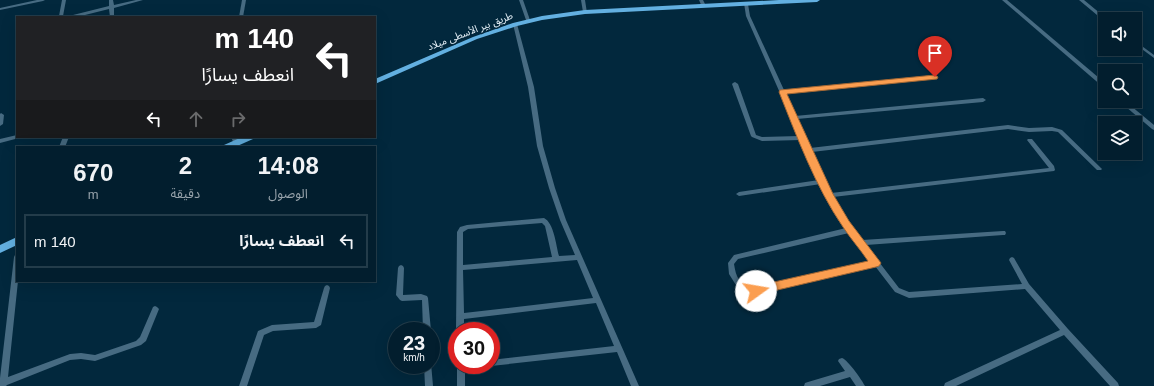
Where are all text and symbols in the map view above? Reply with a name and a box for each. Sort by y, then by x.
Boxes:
street label: طريق بير الأسطى ميلاد [426,10,515,53]
map controls [1098,12,1142,160]
button: sound [1098,12,1142,56]
text: 140 m [215,23,294,54]
icon: left [308,32,360,84]
pin [918,36,952,77]
icon: arrive [924,42,946,64]
button: search [1098,64,1142,108]
text: انعطف يسارًا [202,65,294,85]
icon: left [143,108,165,130]
icon: ahead [185,108,207,130]
icon: right [227,108,249,130]
button: layers [1098,116,1142,160]
text: 2 [179,152,192,179]
text: 14:08 [257,152,319,179]
text: 670 [73,159,113,186]
text: دقيقة [171,186,200,201]
text: الوصول [268,186,308,201]
text: m [88,187,99,202]
icon: left [336,230,358,252]
text: انعطف يسارًا [239,232,324,249]
text: 140 m [34,233,76,250]
position arrow [735,270,777,312]
speed limit sign: 30 [448,322,500,374]
text: 23 [403,332,425,354]
text: km/h [403,352,425,363]

